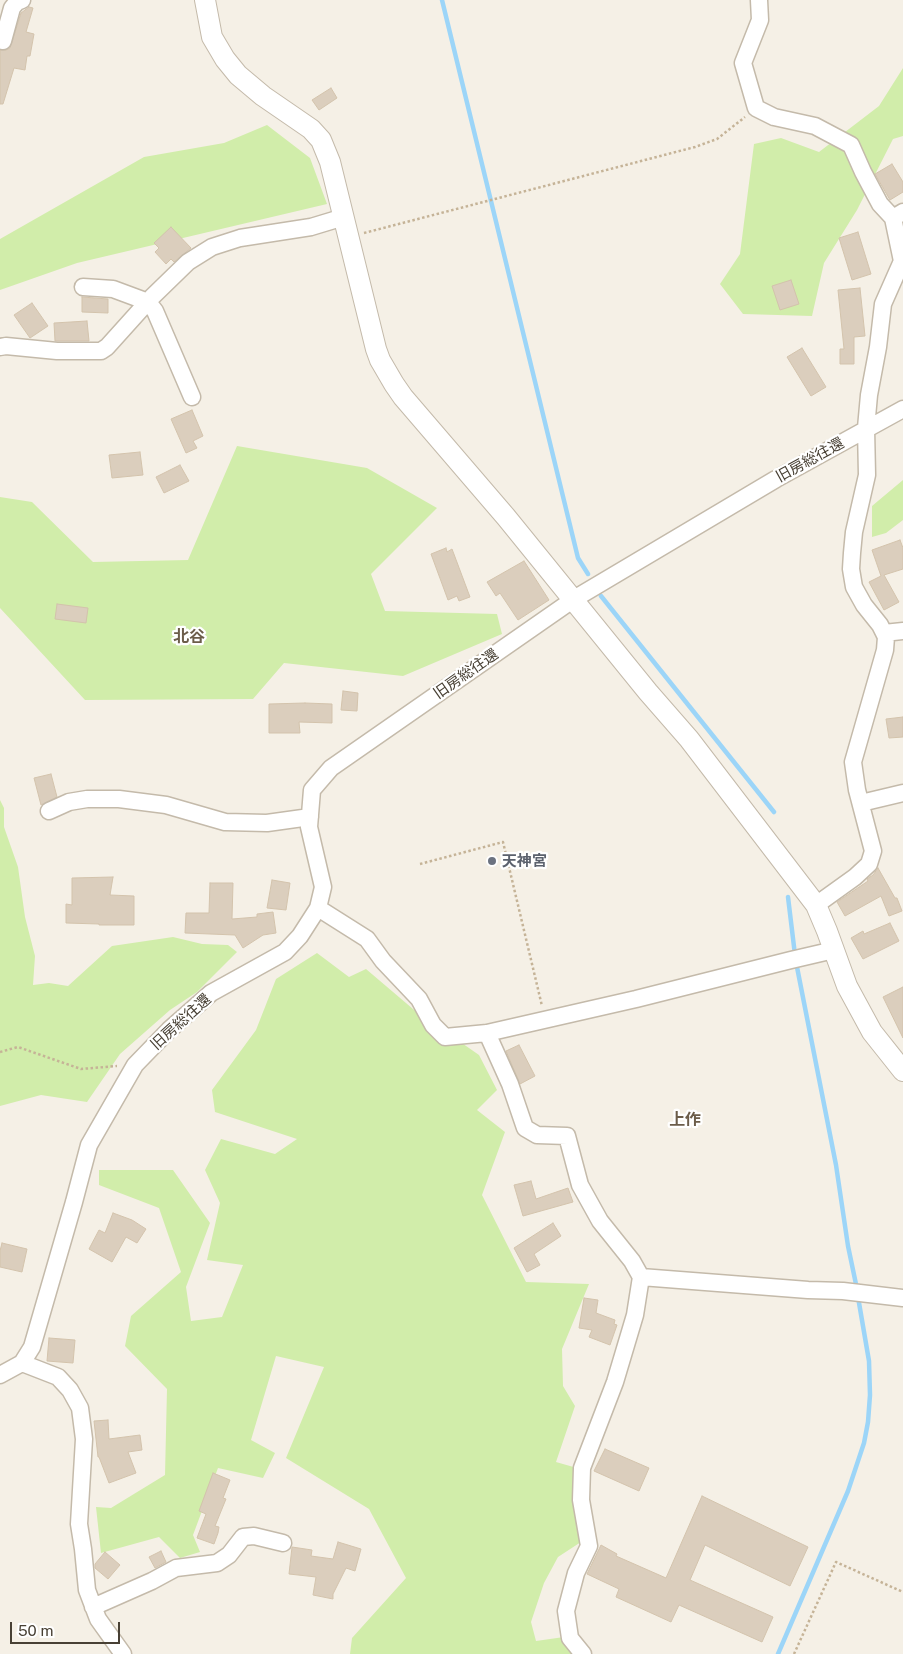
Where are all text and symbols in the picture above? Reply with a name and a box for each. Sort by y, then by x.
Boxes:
street label: 旧房総往還 [773,434,847,486]
district label: 北谷 [173,627,205,647]
street label: 旧房総往還 [430,645,502,703]
place label: 天神宮 [502,852,547,870]
marker: 天神宮 [486,855,498,867]
street label: 旧房総往還 [147,990,215,1054]
district label: 上作 [669,1110,701,1130]
scale bar [12,1612,122,1644]
text: 50 m [18,1622,53,1639]

